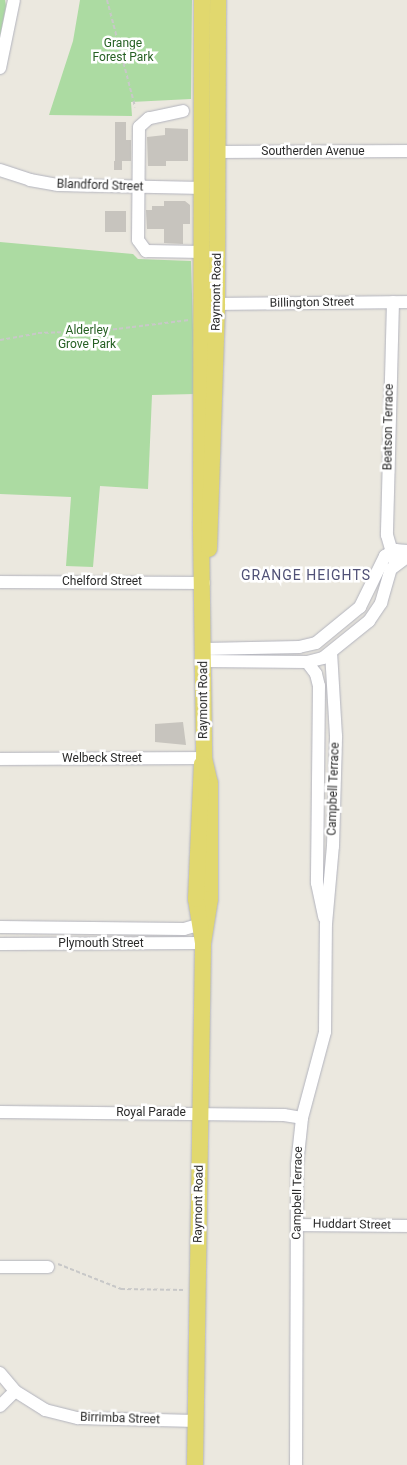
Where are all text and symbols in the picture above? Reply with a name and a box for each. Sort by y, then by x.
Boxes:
park label: Grange Forest Park [93,37,153,65]
street label: Southerden Avenue [261,145,365,159]
street label: Blandford Street [56,177,144,195]
street label: Raymont Road [209,253,225,331]
street label: Billington Street [270,295,354,311]
park label: Alderley Grove Park [58,324,116,352]
street label: Beatson Terrace [381,383,397,471]
district label: GRANGE HEIGHTS [239,567,373,583]
street label: Chelford Street [62,575,142,589]
street label: Raymont Road [197,661,211,739]
street label: Campbell Terrace [325,742,343,836]
street label: Welbeck Street [62,752,142,766]
street label: Plymouth Street [58,937,144,951]
street label: Royal Parade [116,1106,186,1120]
street label: Campbell Terrace [290,1146,306,1240]
street label: Raymont Road [191,1165,207,1243]
street label: Huddart Street [313,1217,391,1233]
street label: Birrimba Street [80,1410,160,1428]

